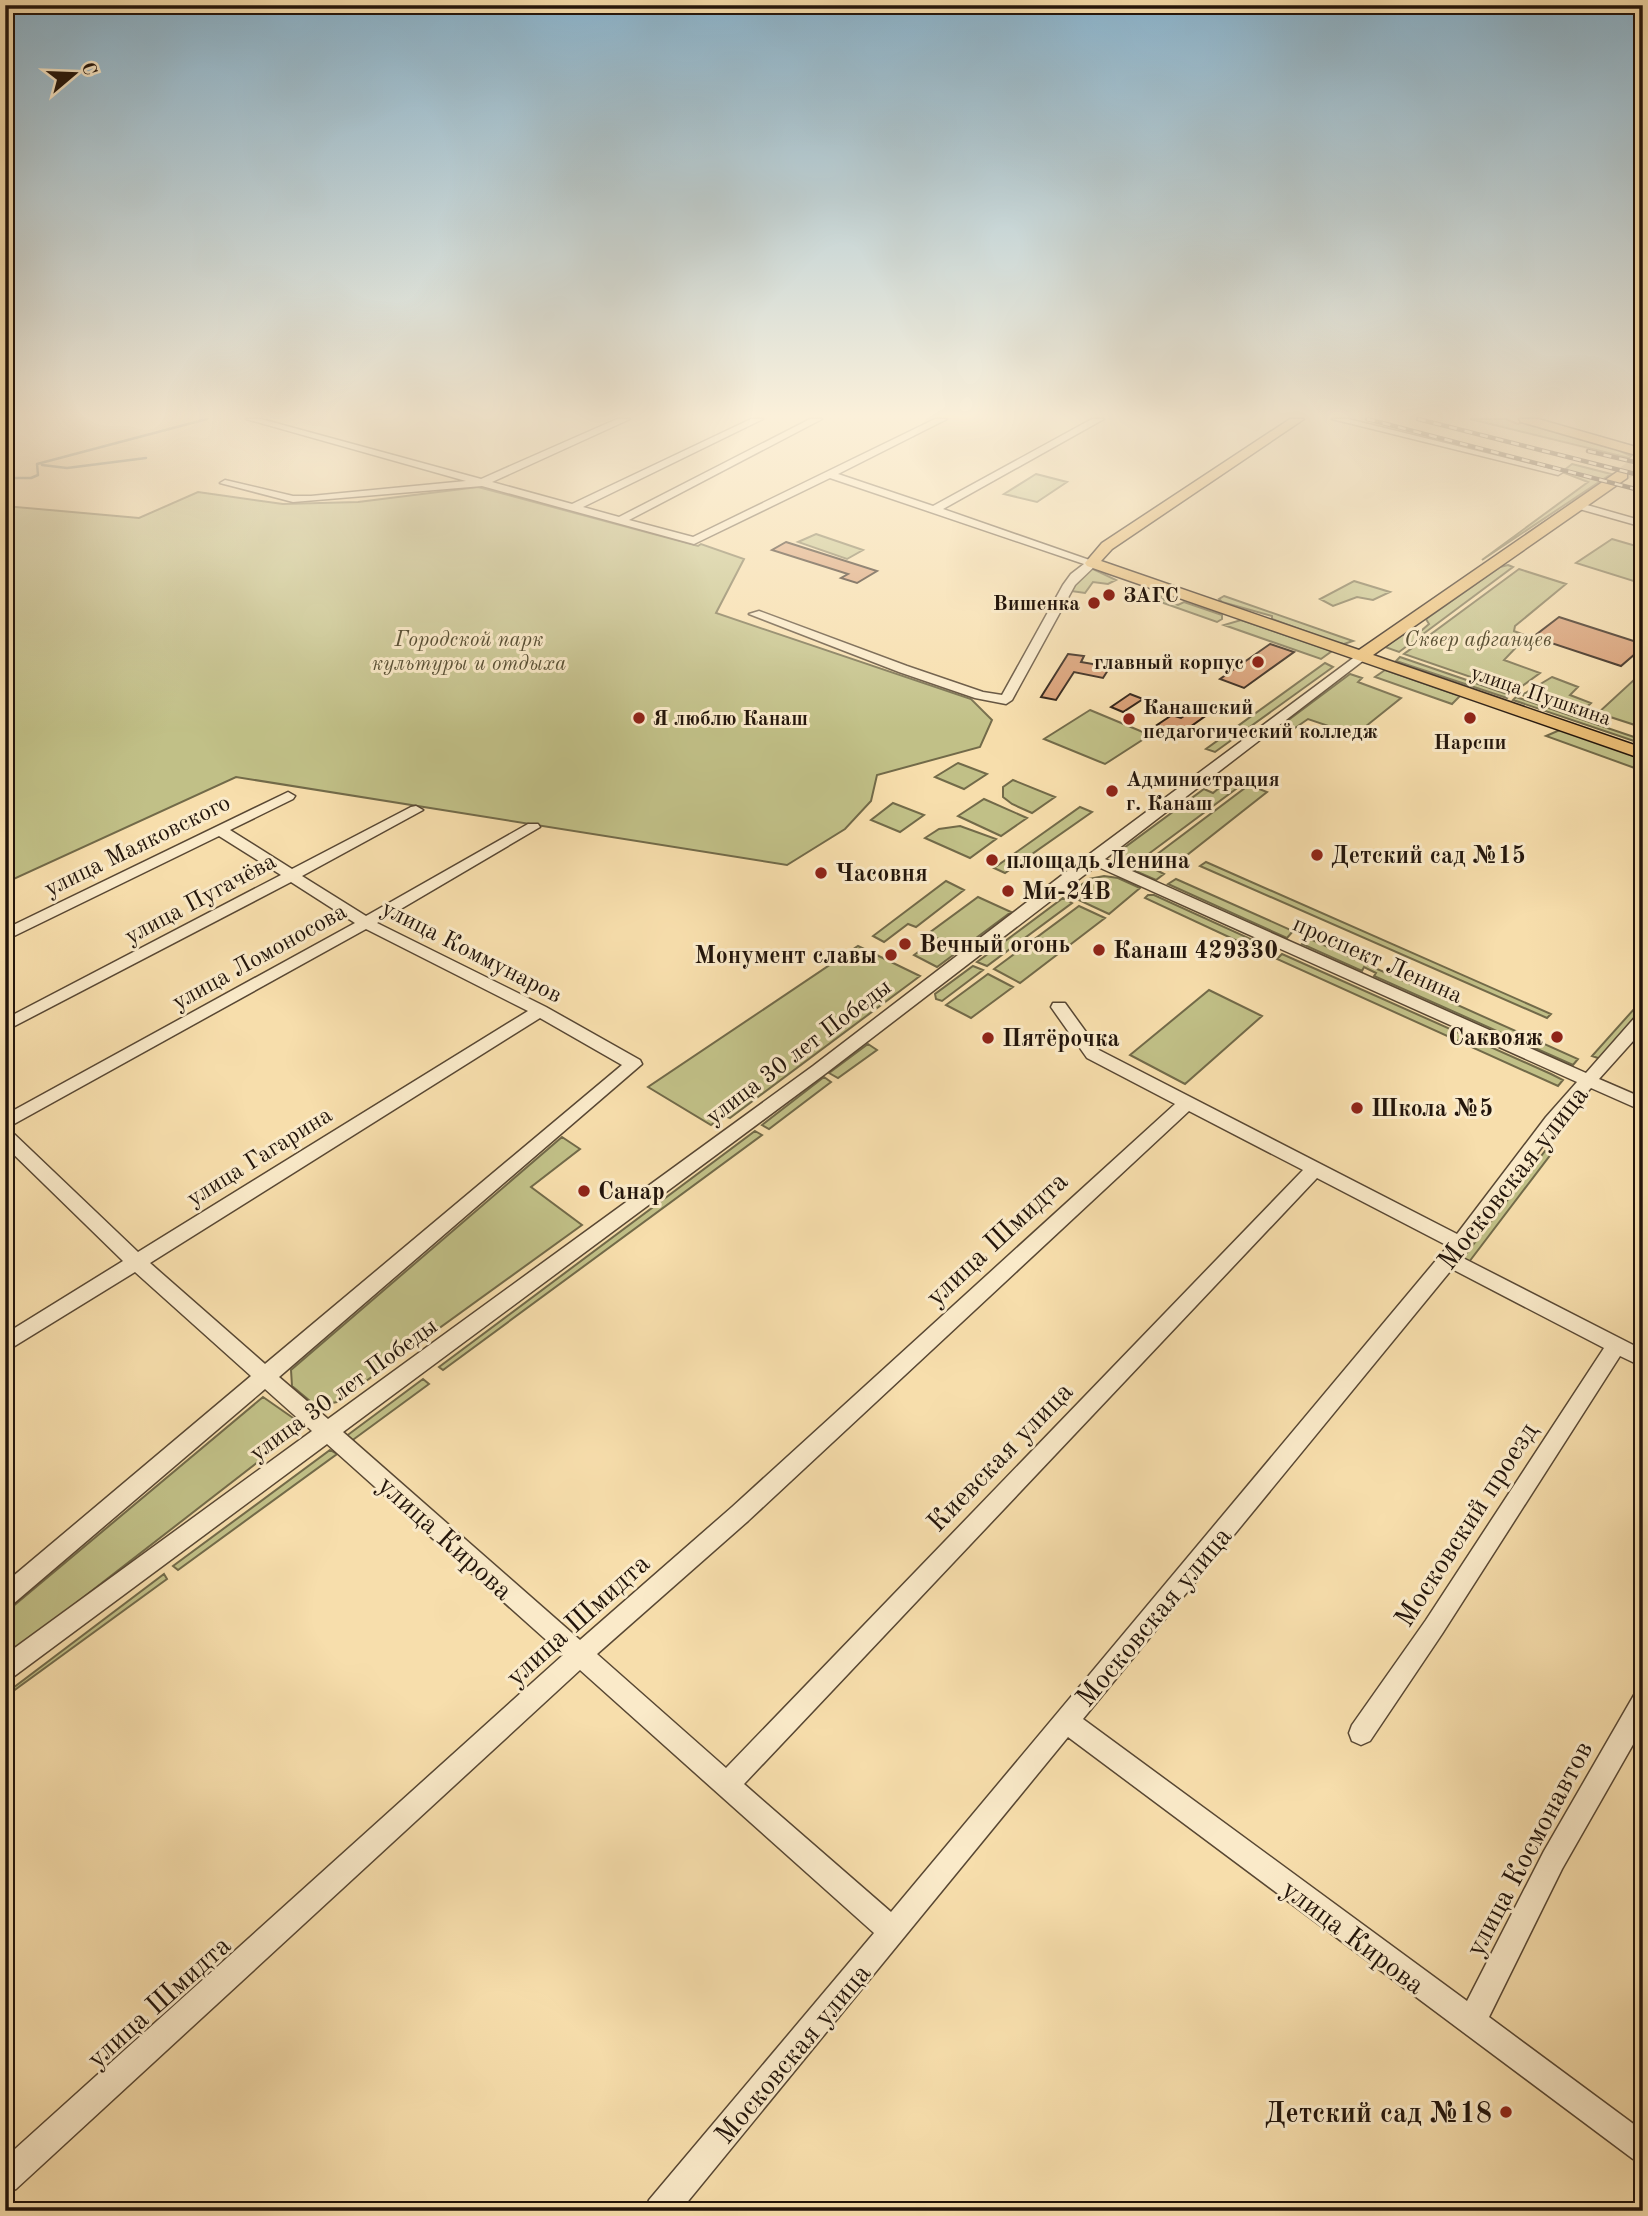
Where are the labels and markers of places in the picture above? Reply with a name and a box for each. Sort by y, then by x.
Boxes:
place label: ЗАГС [1123,586,1179,607]
marker: ЗАГС [1101,587,1117,603]
place label: Вишенка [993,594,1080,615]
marker: Вишенка [1086,595,1102,611]
place label: главный корпус [1094,653,1244,674]
marker: главный корпус [1250,654,1266,670]
place label: Канашский педагогический колледж [1143,698,1378,743]
place label: Я люблю Канаш [653,709,808,730]
marker: Я люблю Канаш [631,710,647,726]
marker: Нарспи [1462,710,1478,726]
marker: Канашский педагогический колледж [1121,711,1137,727]
place label: Нарспи [1433,733,1507,754]
place label: Администрация г. Канаш [1126,770,1280,815]
marker: Администрация г. Канаш [1104,783,1120,799]
place label: Детский сад №15 [1331,844,1526,869]
marker: Детский сад №15 [1309,847,1325,863]
place label: площадь Ленина [1006,850,1190,874]
marker: площадь Ленина [984,852,1000,868]
place label: Часовня [835,863,928,887]
marker: Часовня [813,865,829,881]
place label: Ми-24В [1022,881,1111,905]
marker: Ми-24В [1000,883,1016,899]
place label: Вечный огонь [919,934,1070,958]
marker: Вечный огонь [897,936,913,952]
place label: Канаш 429330 [1113,940,1278,964]
marker: Канаш 429330 [1091,942,1107,958]
place label: Монумент славы [694,945,877,969]
marker: Монумент славы [883,947,899,963]
place label: Саквояж [1448,1027,1543,1051]
place label: Пятёрочка [1002,1028,1120,1052]
marker: Саквояж [1549,1029,1565,1045]
marker: Пятёрочка [980,1030,996,1046]
place label: Школа №5 [1371,1097,1493,1122]
marker: Школа №5 [1349,1100,1365,1116]
place label: Санар [598,1181,665,1205]
marker: Санар [576,1183,592,1199]
place label: Детский сад №18 [1265,2100,1492,2129]
marker: Детский сад №18 [1498,2104,1514,2120]

